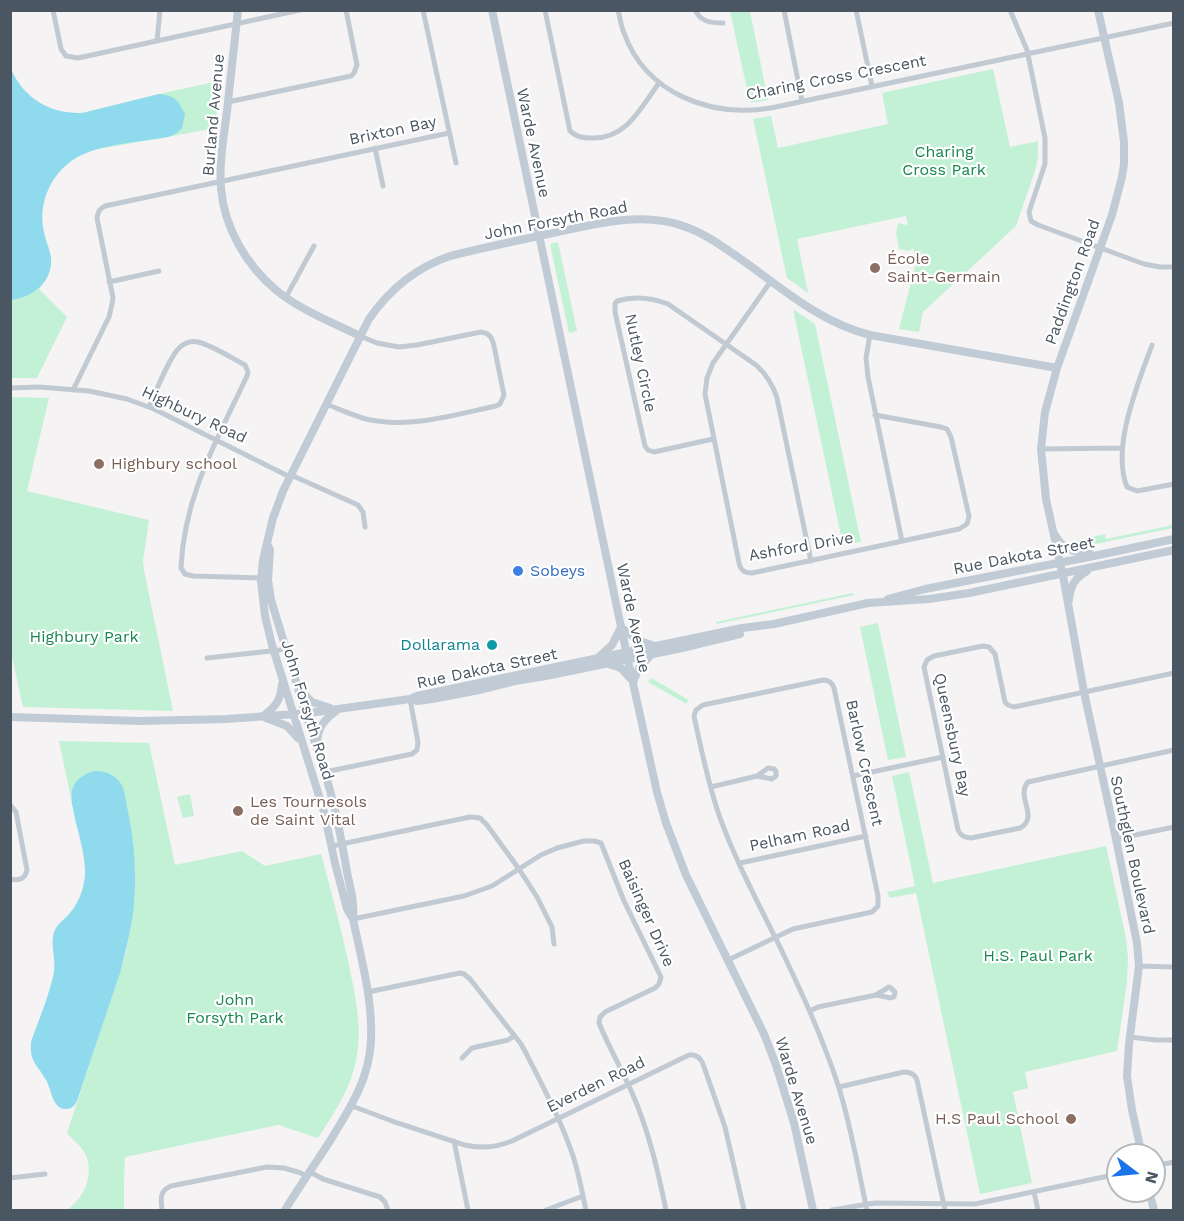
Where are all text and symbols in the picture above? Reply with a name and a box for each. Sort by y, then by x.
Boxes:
street label: Charing Cross Crescent [744,51,928,105]
street label: Burland Avenue [199,53,229,177]
street label: Warde Avenue [512,87,554,199]
street label: Brixton Bay [348,112,438,150]
park label: Charing Cross Park [902,142,986,180]
street label: John Forsyth Road [483,198,629,244]
street label: Paddington Road [1041,217,1105,347]
place label: École Saint-Germain [887,249,1001,287]
marker: École Saint-Germain [868,261,882,275]
street label: Nutley Circle [620,312,660,414]
street label: Highbury Road [138,382,250,448]
place label: Highbury school [111,454,237,474]
marker: Highbury school [92,457,106,471]
street label: Ashford Drive [747,528,855,566]
street label: Rue Dakota Street [952,533,1096,579]
place label: Sobeys [530,561,585,581]
street label: Warde Avenue [612,562,654,674]
marker: Sobeys [511,564,525,578]
park label: Highbury Park [30,627,138,647]
place label: Dollarama [400,635,480,655]
street label: John Forsyth Road [277,637,337,783]
marker: Dollarama [485,638,499,652]
street label: Rue Dakota Street [415,645,559,693]
street label: Queensbury Bay [930,671,974,799]
street label: Barlow Crescent [841,698,887,828]
street label: Southglen Boulevard [1106,774,1158,936]
place label: Les Tournesols de Saint Vital [250,792,367,830]
marker: Les Tournesols de Saint Vital [231,804,245,818]
street label: Pelham Road [748,816,852,856]
street label: Baisinger Drive [614,856,678,970]
park label: H.S. Paul Park [983,946,1093,966]
park label: John Forsyth Park [186,990,284,1028]
street label: Warde Avenue [771,1035,821,1147]
street label: Everden Road [544,1053,648,1117]
place label: H.S Paul School [935,1109,1059,1129]
marker: H.S Paul School [1064,1112,1078,1126]
north arrow [1106,1143,1166,1203]
text: N [1141,1169,1163,1186]

